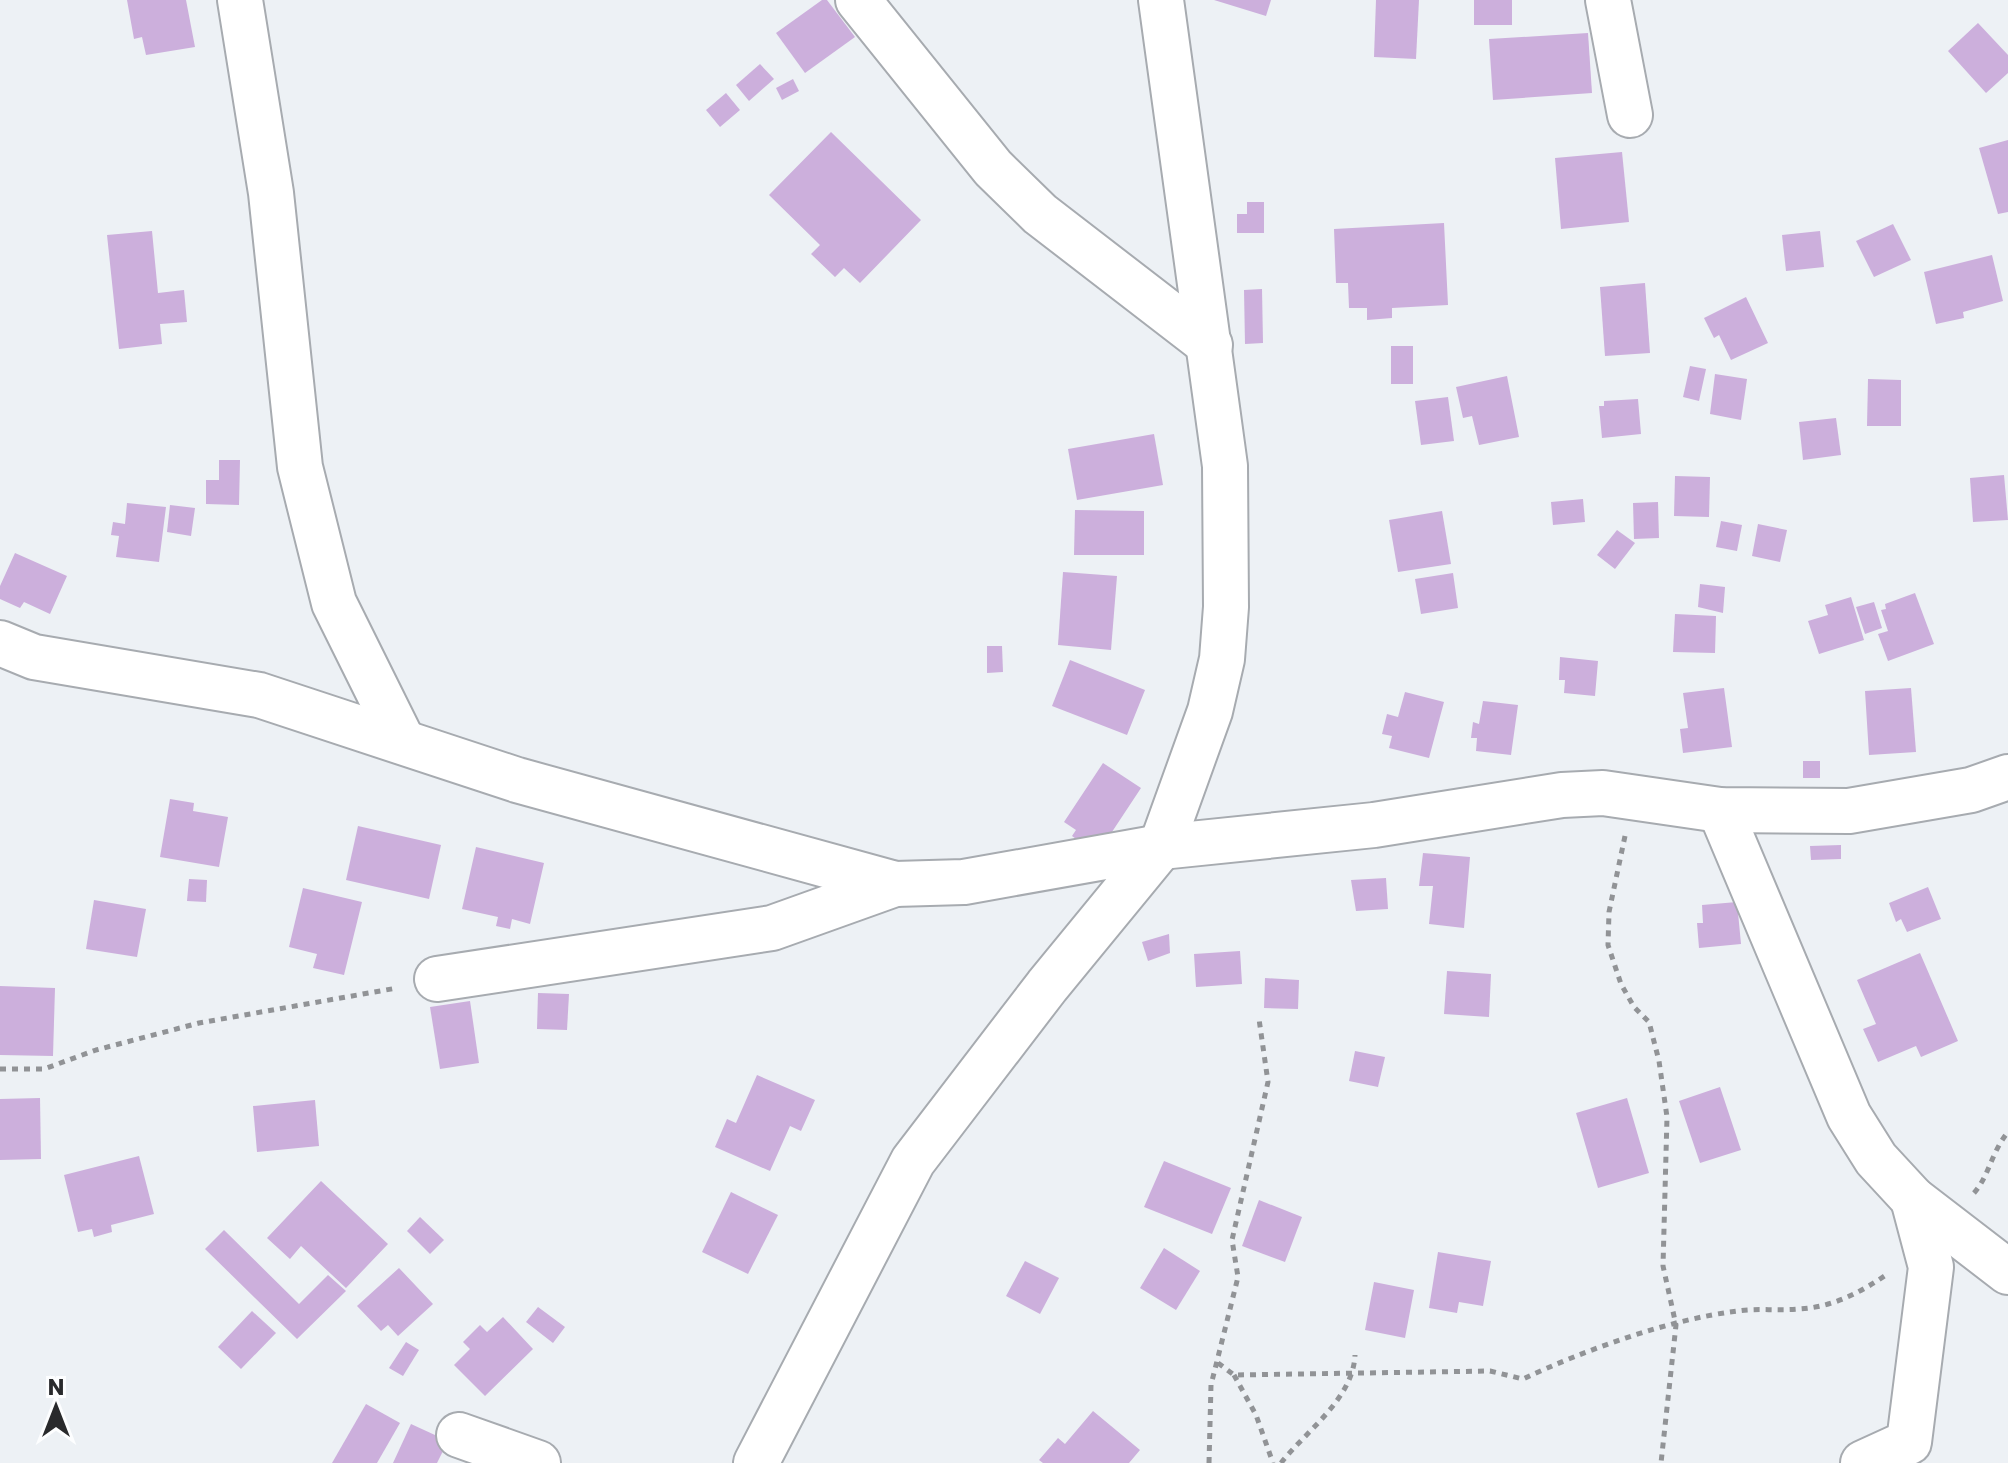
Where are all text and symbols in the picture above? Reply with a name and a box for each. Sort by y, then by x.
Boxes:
north arrow [16,1367,96,1447]
text: N [48,1372,64,1403]

